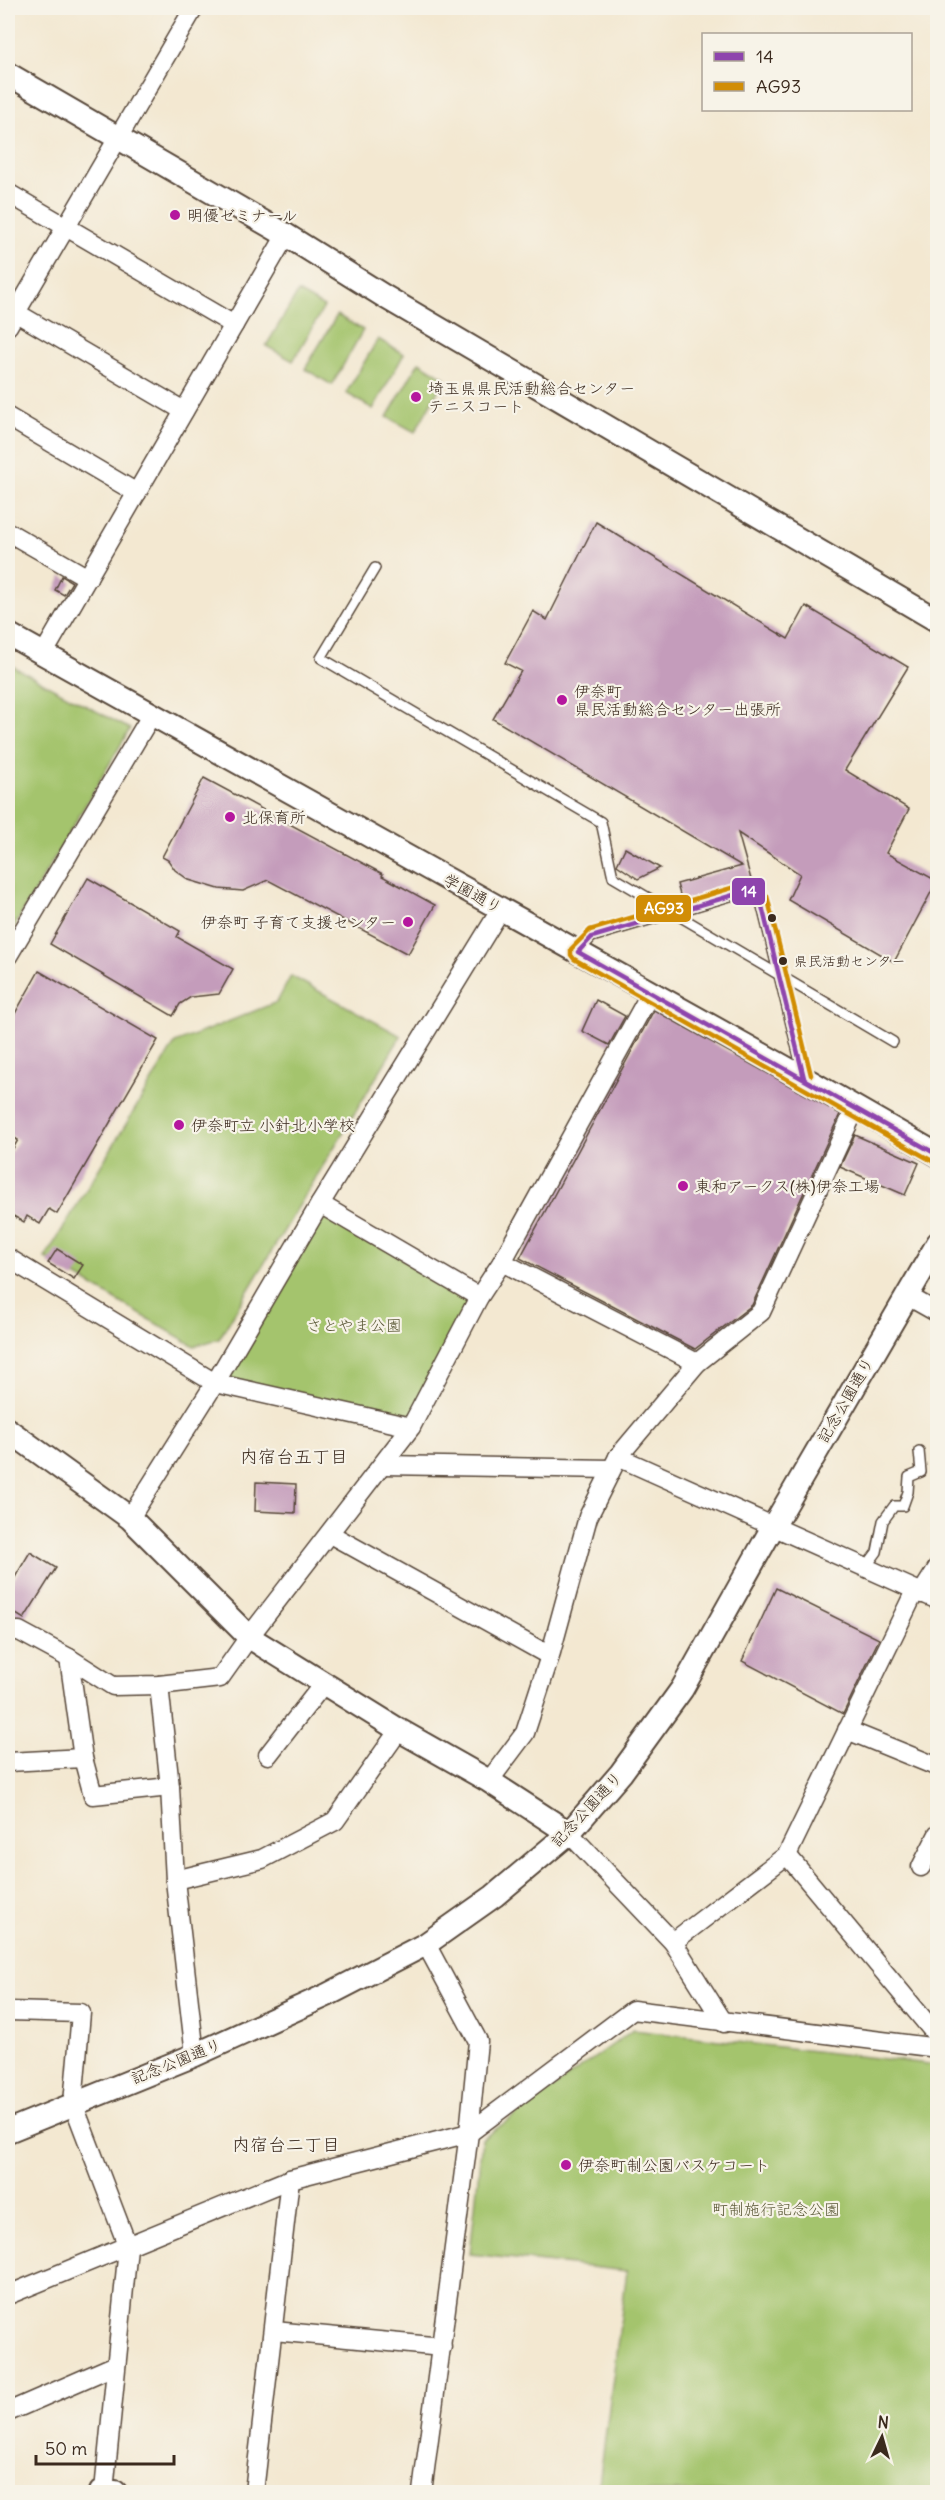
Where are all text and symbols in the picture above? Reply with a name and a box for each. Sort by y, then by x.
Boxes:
legend [702,33,912,111]
text: 14 [756,45,774,68]
text: AG93 [756,75,801,98]
place label: 明優ゼミナール [187,205,298,225]
marker: 明優ゼミナール [168,208,182,222]
place label: 埼玉県県民活動総合センター テニスコート [428,378,635,416]
marker: 埼玉県県民活動総合センター テニスコート [409,390,423,404]
place label: 伊奈町 県民活動総合センター出張所 [574,681,781,719]
marker: 伊奈町 県民活動総合センター出張所 [555,693,569,707]
place label: 北保育所 [242,807,306,827]
marker: 北保育所 [223,810,237,824]
street label: 学園通り [440,869,506,917]
line badge: 14 [731,877,766,906]
text: 14 [741,881,757,901]
line badge: AG93 [635,894,692,923]
text: AG93 [644,898,684,918]
place label: 伊奈町 子育て支援センター [201,912,396,932]
unlabelled marker [766,912,778,924]
marker: 伊奈町 子育て支援センター [401,915,415,929]
place label: 県民活動センター [794,952,905,970]
marker: 県民活動センター [777,955,789,967]
place label: 伊奈町立 小針北小学校 [191,1115,355,1135]
marker: 伊奈町立 小針北小学校 [172,1118,186,1132]
place label: 東和アークス(株)伊奈工場 [695,1176,880,1196]
marker: 東和アークス(株)伊奈工場 [676,1179,690,1193]
park label: さとやま公園 [306,1315,402,1335]
street label: 記念公園通り [812,1353,878,1447]
district label: 内宿台五丁目 [240,1445,348,1468]
street label: 記念公園通り [546,1767,626,1851]
street label: 記念公園通り [128,2034,224,2088]
district label: 内宿台二丁目 [232,2133,340,2156]
place label: 伊奈町制公園バスケコート [578,2155,770,2175]
marker: 伊奈町制公園バスケコート [559,2158,573,2172]
park label: 町制施行記念公園 [712,2199,840,2219]
north arrow [852,2407,912,2467]
text: N [877,2412,890,2433]
scale bar [36,2428,174,2466]
text: 50 m [45,2437,87,2460]

